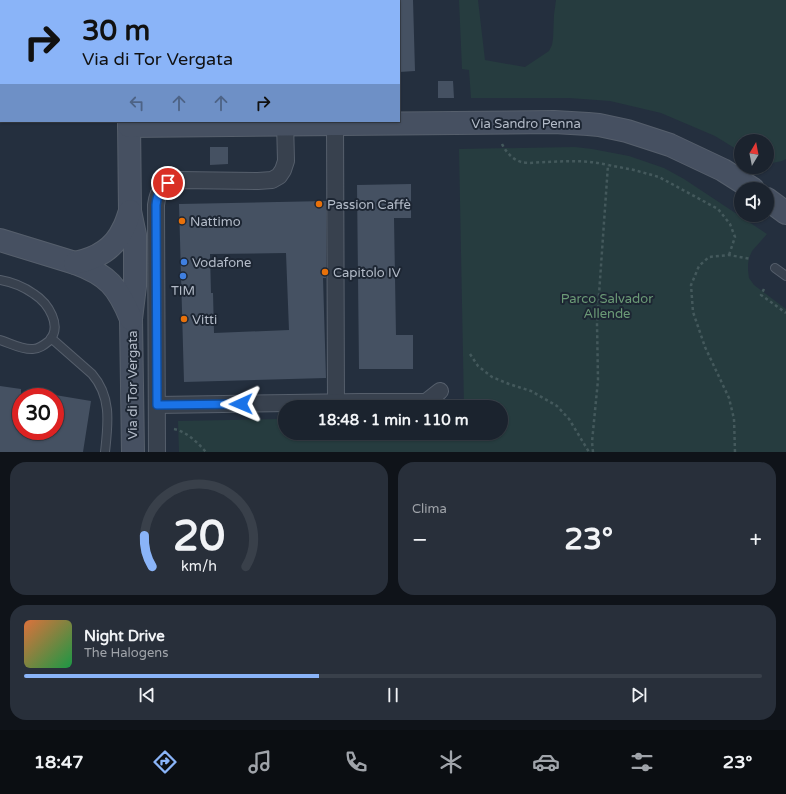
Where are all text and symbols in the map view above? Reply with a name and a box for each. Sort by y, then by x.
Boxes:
text: 30 m [82,14,150,48]
icon: right [16,16,68,68]
text: Via di Tor Vergata [82,48,233,70]
icon: left [126,92,148,114]
icon: ahead [168,92,190,114]
icon: ahead [210,92,232,114]
icon: right [252,92,274,114]
street label: Via Sandro Penna [471,116,581,132]
north arrow [734,134,774,174]
map controls [734,134,774,222]
pin [151,166,185,200]
icon: arrive [157,172,179,194]
button: sound [734,182,774,222]
place label: Passion Caffè [327,197,411,213]
marker: Passion Caffè [314,199,324,209]
place label: Nattimo [190,214,241,230]
marker: Nattimo [177,216,187,226]
place label: Vodafone [192,255,251,271]
marker: Vodafone [179,257,189,267]
place label: Capitolo IV [333,265,401,281]
marker: Capitolo IV [320,267,330,277]
marker: TIM [178,271,188,281]
place label: TIM [171,283,195,299]
park label: Parco Salvador Allende [561,291,653,322]
place label: Vitti [192,312,217,328]
marker: Vitti [179,314,189,324]
street label: Via di Tor Vergata [125,330,141,440]
position arrow [220,383,262,425]
speed limit sign: 30 [12,388,64,440]
text: 18:48 · 1 min · 110 m [318,411,468,429]
text: Clima [412,501,447,517]
text: 20 [173,511,225,561]
text: 23° [564,521,613,558]
text: − [412,527,428,553]
text: + [750,527,762,553]
text: km/h [181,557,217,574]
text: Night Drive [84,627,165,645]
text: The Halogens [84,645,168,661]
icon: previous [136,684,158,706]
icon: pause [382,684,404,706]
icon: next [628,684,650,706]
icon: directions [151,748,179,776]
icon: music [246,748,274,776]
icon: phone [342,748,370,776]
icon: climate [437,748,465,776]
icon: car [532,748,560,776]
icon: filters [628,748,656,776]
text: 18:47 [34,751,84,773]
text: 23° [723,751,752,773]

